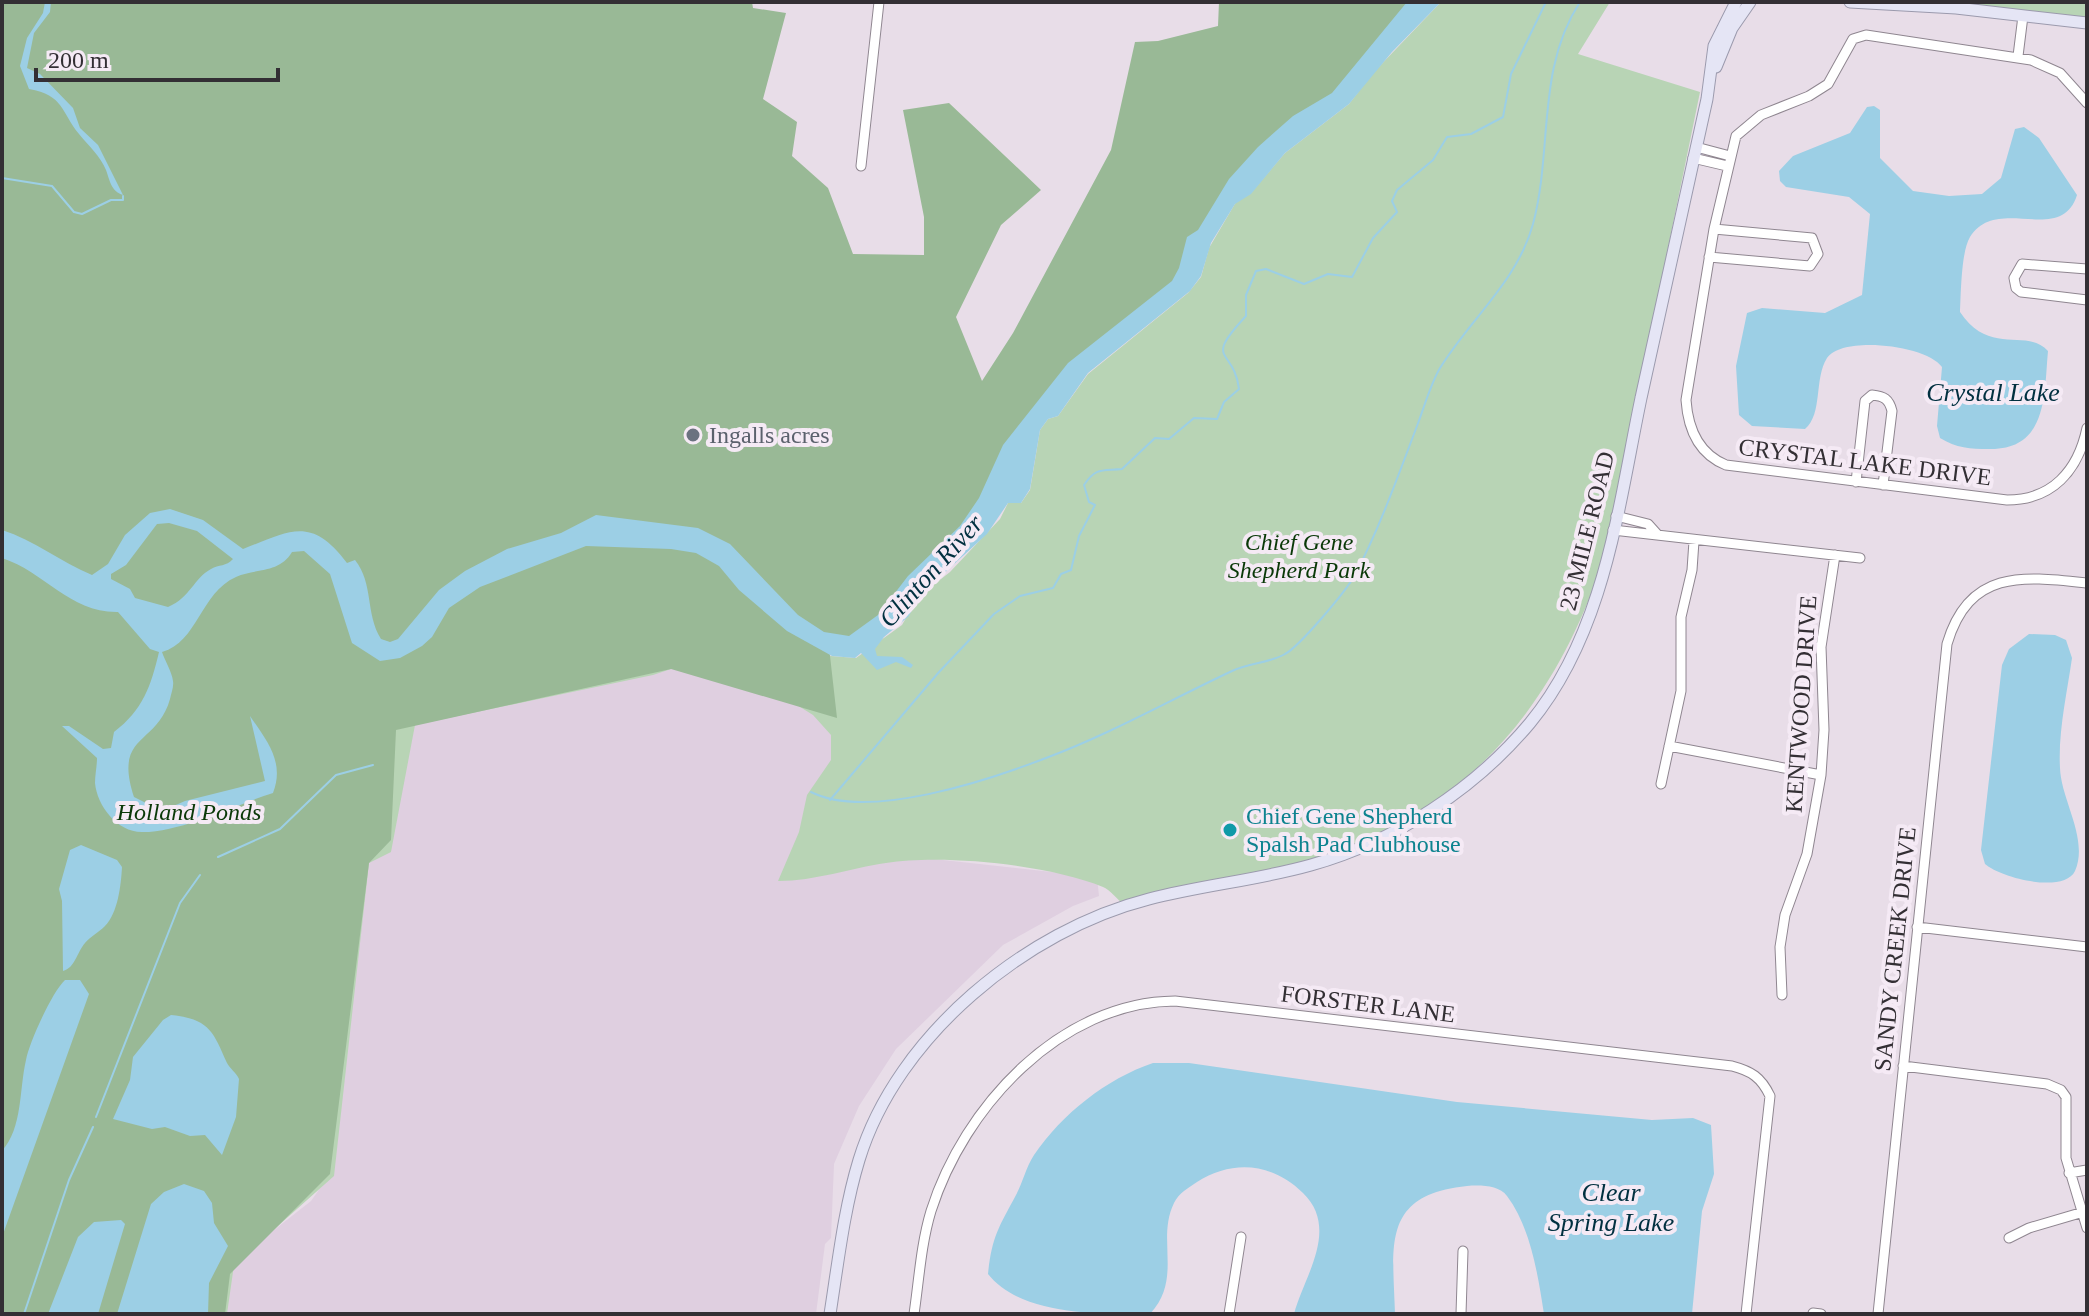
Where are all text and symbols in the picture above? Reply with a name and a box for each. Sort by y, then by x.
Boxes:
scale bar [36,32,278,82]
text: 200 m [48,47,109,73]
water label: Crystal Lake [1926,378,2060,407]
place label: Ingalls acres [709,422,830,448]
marker: Ingalls acres [684,426,702,444]
street label: CRYSTAL LAKE DRIVE [1737,434,1993,490]
street label: 23 MILE ROAD [1555,449,1619,613]
water label: Clinton River [873,508,989,633]
park label: Chief Gene Shepherd Park [1228,529,1371,583]
street label: KENTWOOD DRIVE [1780,594,1822,814]
park label: Holland Ponds [116,799,261,825]
place label: Chief Gene Shepherd Spalsh Pad Clubhouse [1246,803,1461,857]
marker: Chief Gene Shepherd Spalsh Pad Clubhouse [1221,821,1239,839]
street label: SANDY CREEK DRIVE [1869,825,1921,1073]
street label: FORSTER LANE [1279,980,1457,1028]
water label: Clear Spring Lake [1548,1178,1674,1237]

